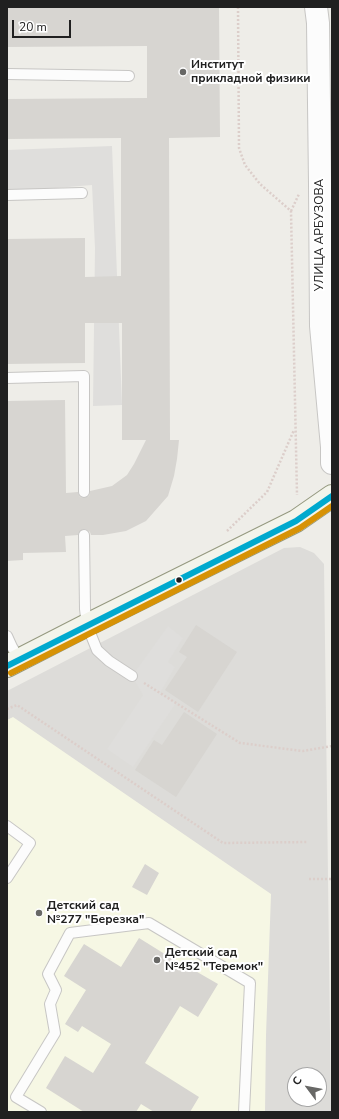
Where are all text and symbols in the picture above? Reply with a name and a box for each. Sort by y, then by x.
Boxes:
scale bar [14,12,73,38]
text: 20 m [19,19,47,35]
place label: Институт прикладной физики [191,58,310,86]
marker: Институт прикладной физики [178,67,188,77]
street label: УЛИЦА АРБУЗОВА [313,179,327,291]
unlabelled marker [174,575,184,585]
place label: Детский сад №277 "Березка" [47,899,144,927]
marker: Детский сад №277 "Березка" [34,908,44,918]
place label: Детский сад №452 "Теремок" [165,946,263,974]
marker: Детский сад №452 "Теремок" [152,955,162,965]
north arrow [287,1067,327,1107]
text: С [289,1074,306,1088]

